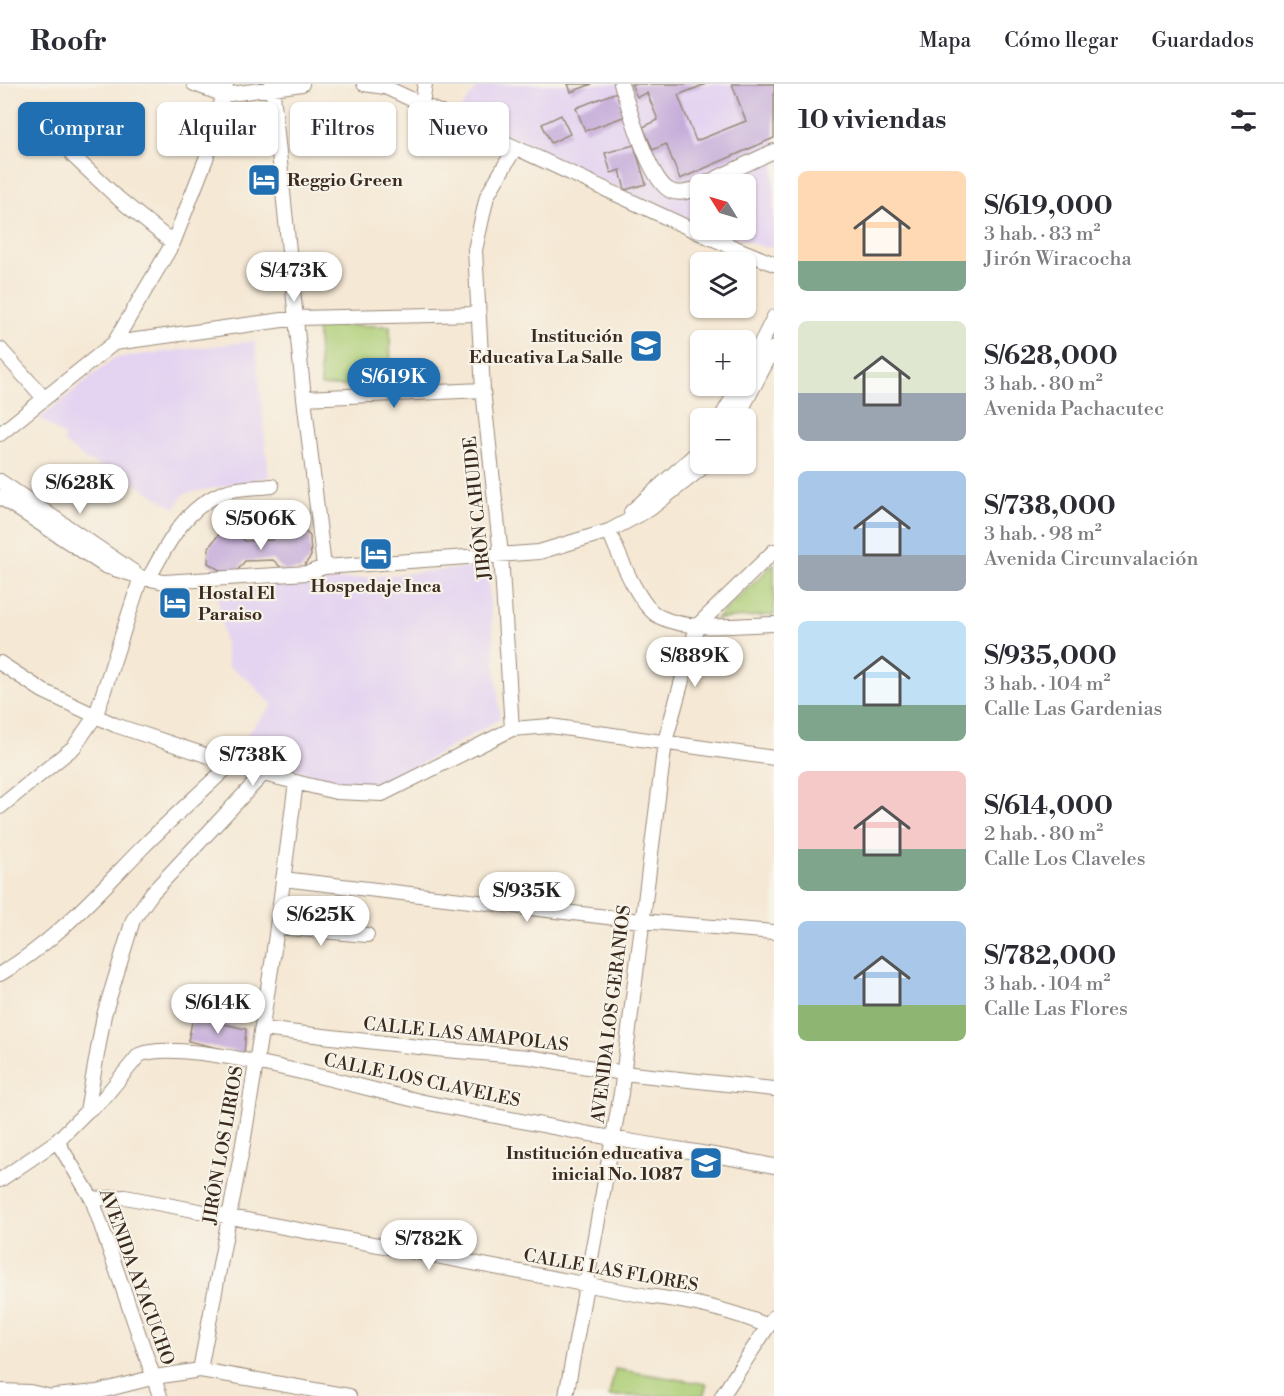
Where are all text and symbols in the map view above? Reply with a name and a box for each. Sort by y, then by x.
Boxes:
text: Roofr [30,24,107,59]
text: Mapa [919,28,971,54]
text: Cómo llegar [1004,28,1119,54]
text: Guardados [1152,28,1254,54]
chip: Comprar [18,102,145,156]
chip: Alquilar [157,102,278,156]
chip: Filtros [290,102,396,156]
chip: Nuevo [408,102,509,156]
text: 10 viviendas [798,104,946,136]
icon: filters [1227,104,1260,137]
hotel icon: Reggio Green [246,162,282,198]
place label: Reggio Green [287,169,403,192]
north arrow [690,174,756,240]
map controls [690,174,756,474]
text: S/619,000 [984,190,1113,222]
icon: home [846,195,918,267]
text: 3 hab. · 83 m² [984,222,1101,247]
text: Jirón Wiracocha [984,247,1132,272]
pin: S/473K [245,252,343,303]
button: layers [690,252,756,318]
text: S/473K [260,259,328,284]
place label: Institución Educativa La Salle [469,325,623,369]
school or university icon: Institución Educativa La Salle [628,328,664,364]
button: + [690,330,756,396]
text: S/628,000 [984,340,1118,372]
icon: home [846,345,918,417]
pin: S/619K [345,358,443,409]
text: S/619K [361,365,427,390]
text: 3 hab. · 80 m² [984,372,1103,397]
text: Avenida Pachacutec [984,397,1164,422]
button: − [690,408,756,474]
street label: JIRÓN CAHUIDE [459,435,497,582]
pin: S/628K [31,464,129,515]
text: S/628K [45,471,115,496]
text: S/738,000 [984,490,1116,522]
icon: home [846,495,918,567]
pin: S/506K [212,500,310,551]
text: S/506K [226,507,296,532]
text: 3 hab. · 98 m² [984,522,1102,547]
hotel icon: Hospedaje Inca [358,536,394,572]
text: Avenida Circunvalación [984,547,1199,572]
place label: Hospedaje Inca [311,575,442,598]
place label: Hostal El Paraiso [198,582,275,626]
hotel icon: Hostal El Paraiso [157,585,193,621]
pin: S/889K [646,637,744,688]
text: S/935,000 [984,640,1117,672]
text: S/889K [660,644,730,669]
icon: home [846,645,918,717]
text: 3 hab. · 104 m² [984,672,1110,697]
text: Calle Las Gardenias [984,697,1162,722]
pin: S/738K [204,736,302,787]
text: S/738K [219,743,287,768]
text: S/614,000 [984,790,1113,822]
icon: home [846,795,918,867]
text: 2 hab. · 80 m² [984,822,1103,847]
text: Calle Los Claveles [984,847,1145,872]
pin: S/935K [478,872,576,923]
text: S/935K [493,879,561,904]
pin: S/625K [272,896,370,947]
text: S/625K [287,903,355,928]
street label: AVENIDA LOS GERANIOS [587,904,636,1125]
text: S/782,000 [984,940,1116,972]
icon: home [846,945,918,1017]
text: 3 hab. · 104 m² [984,972,1110,997]
pin: S/614K [169,984,267,1035]
text: S/614K [185,991,251,1016]
text: Calle Las Flores [984,997,1128,1022]
street label: CALLE LAS AMAPOLAS [362,1012,570,1057]
street label: CALLE LOS CLAVELES [321,1048,522,1113]
street label: JIRÓN LOS LIRIOS [198,1064,249,1227]
place label: Institución educativa inicial No. 1087 [506,1142,683,1186]
school or university icon: Institución educativa inicial No. 1087 [688,1145,724,1181]
street label: AVENIDA AYACUCHO [94,1185,179,1369]
pin: S/782K [380,1220,478,1271]
text: S/782K [395,1227,463,1252]
street label: CALLE LAS FLORES [522,1244,700,1297]

